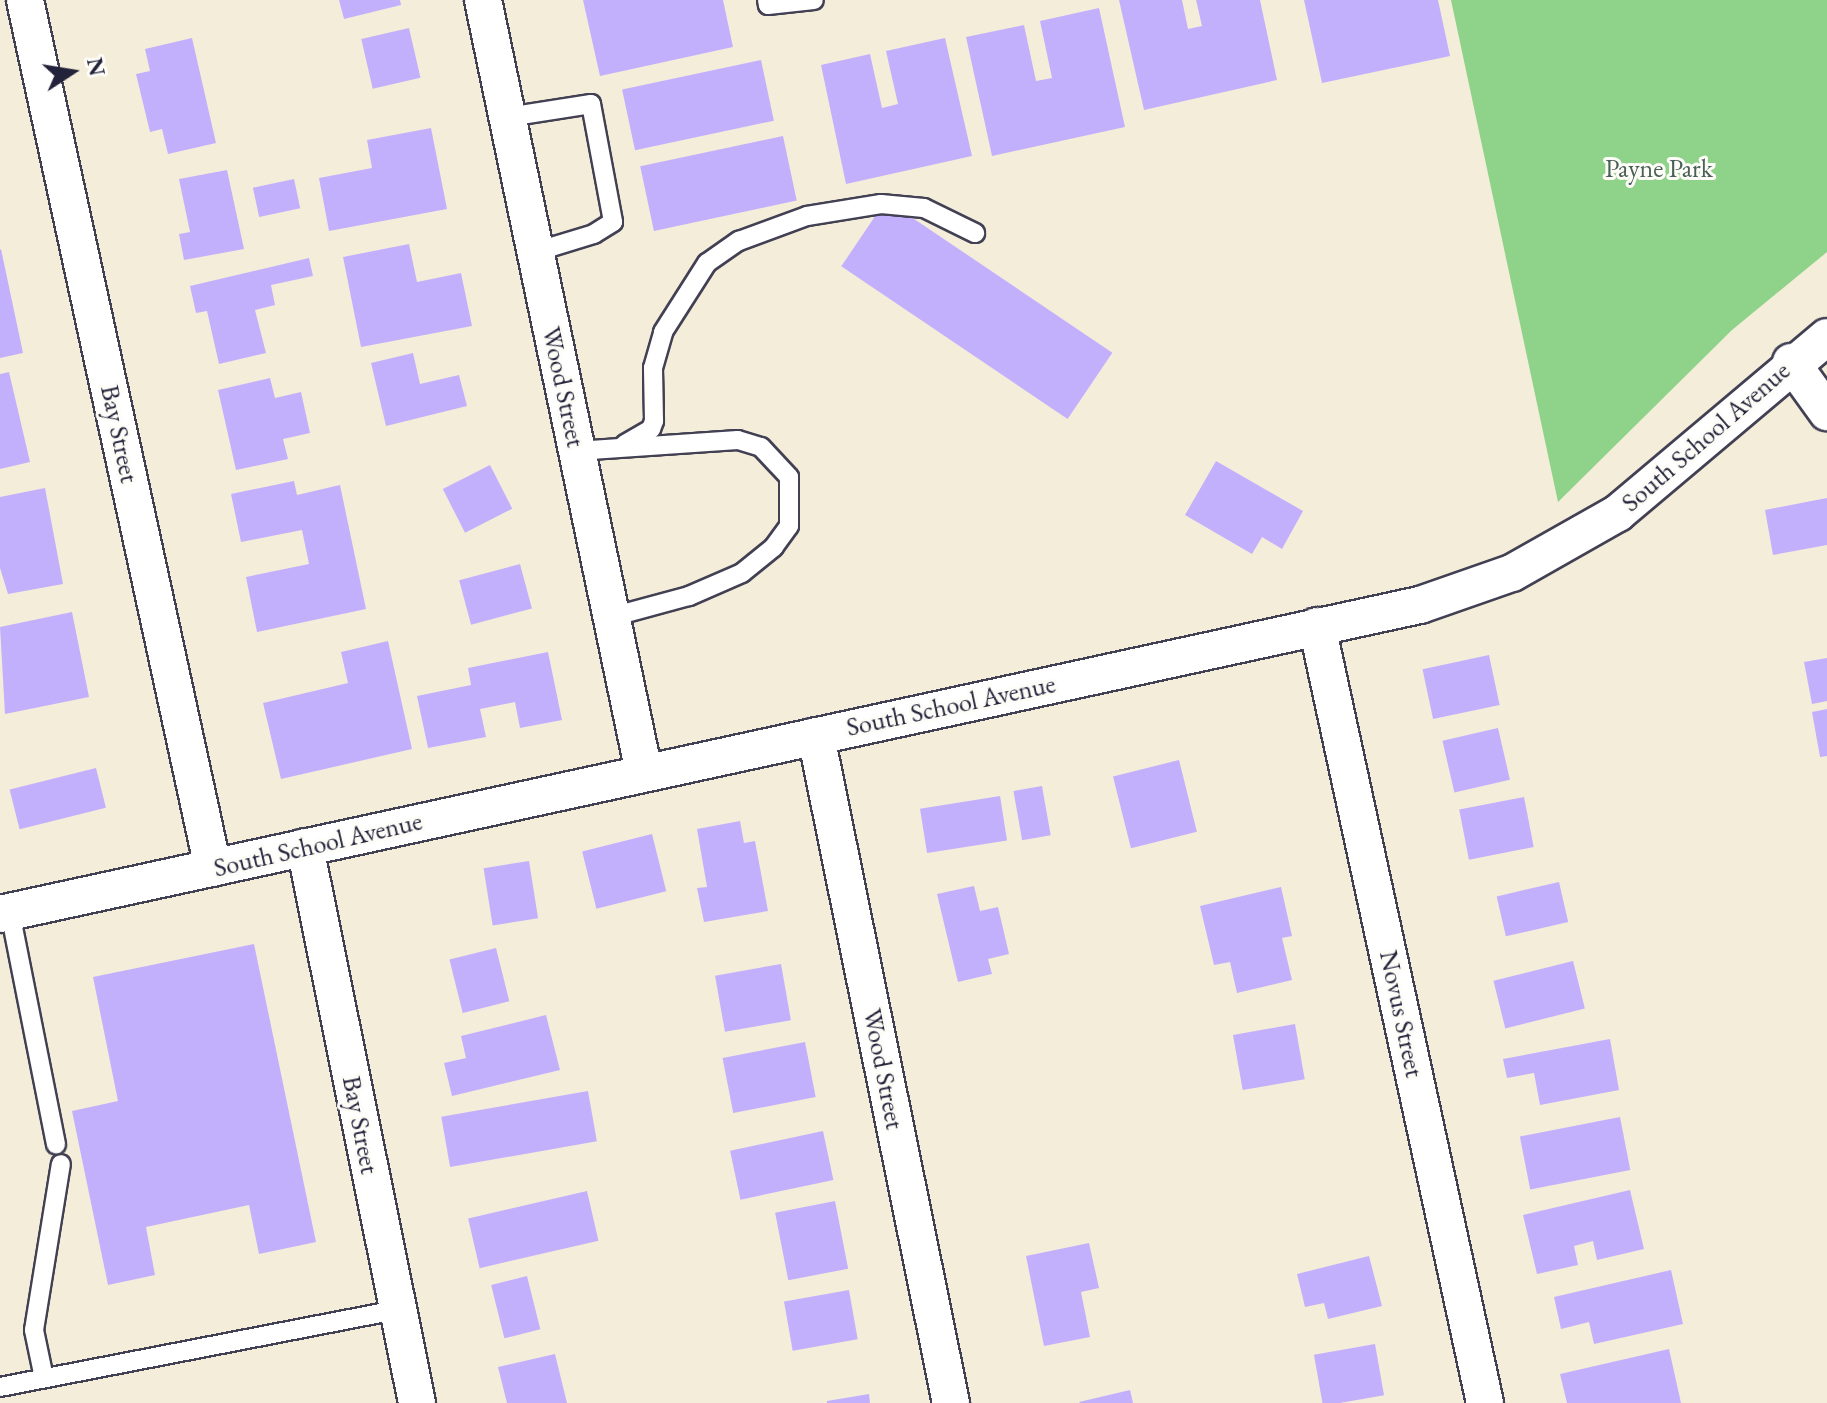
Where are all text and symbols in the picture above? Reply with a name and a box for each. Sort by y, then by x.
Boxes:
north arrow [32,32,112,112]
text: N [80,55,112,79]
park label: Payne Park [1605,153,1713,185]
street label: Wood Street [535,324,591,450]
street label: South School Avenue [1615,355,1797,519]
street label: Bay Street [93,382,145,486]
street label: South School Avenue [844,669,1058,743]
street label: South School Avenue [211,806,425,884]
street label: Novus Street [1372,948,1430,1080]
street label: Wood Street [856,1006,910,1132]
street label: Bay Street [335,1073,385,1177]

